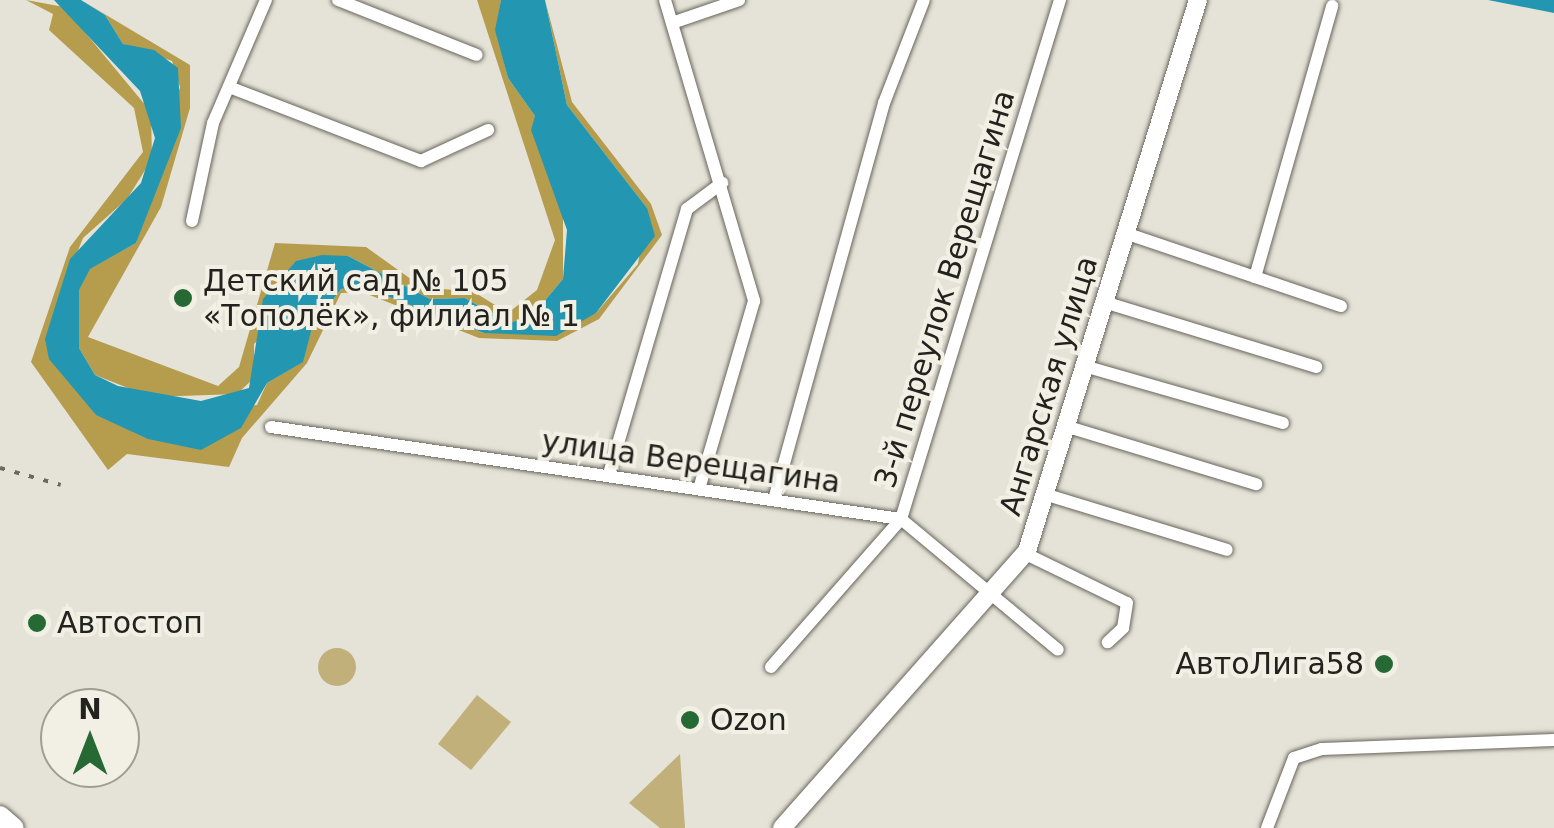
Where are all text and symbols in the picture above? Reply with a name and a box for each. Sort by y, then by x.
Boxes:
street label: 3-й переулок Верещагина [867,86,1023,492]
street label: Ангарская улица [992,252,1106,520]
place label: Детский сад № 105 «Тополёк», филиал № 1 [203,263,580,334]
marker: Детский сад № 105 «Тополёк», филиал № 1 [172,287,194,309]
street label: улица Верещагина [539,423,843,501]
place label: Автостоп [57,605,203,641]
marker: Автостоп [26,612,48,634]
place label: АвтоЛига58 [1176,646,1364,682]
marker: АвтоЛига58 [1373,653,1395,675]
north arrow [40,688,140,788]
text: N [78,693,102,726]
place label: Ozon [710,702,787,738]
marker: Ozon [679,709,701,731]

